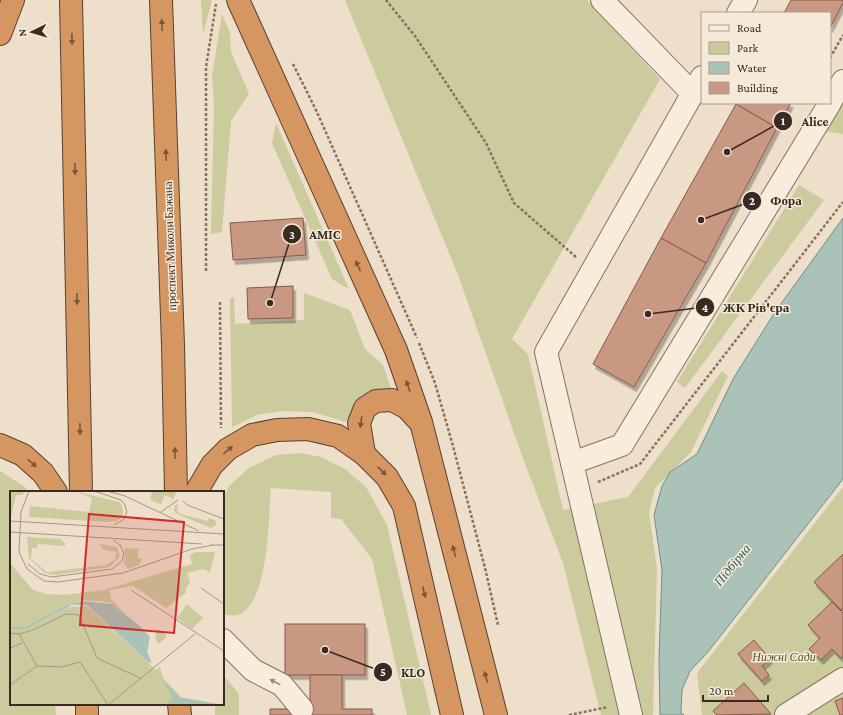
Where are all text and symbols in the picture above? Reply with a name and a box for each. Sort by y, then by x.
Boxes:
north arrow [12,12,52,52]
legend [701,12,831,104]
one-way arrow [158,19,165,31]
text: Road [737,21,762,35]
text: N [16,28,28,37]
one-way arrow [69,33,75,46]
text: Park [737,41,759,55]
text: Water [737,61,767,75]
text: Building [737,81,778,95]
callout: Alice [773,109,836,134]
text: 1 [781,114,786,128]
text: Alice [800,114,829,129]
one-way arrow [163,149,170,161]
one-way arrow [72,163,78,176]
street label: проспект Миколи Бажана [161,180,179,311]
callout: Фора [742,188,809,213]
text: Фора [770,193,802,208]
text: 2 [749,194,755,208]
callout: AMIC [282,222,349,247]
text: AMIC [308,227,341,242]
text: 3 [289,228,295,242]
one-way arrow [355,260,361,271]
one-way arrow [74,293,80,306]
callout: ЖК Рів'єра [695,295,797,320]
text: ЖК Рів'єра [723,300,790,315]
text: 4 [702,301,709,315]
one-way arrow [405,379,411,391]
one-way arrow [358,415,364,428]
one-way arrow [77,423,83,436]
one-way arrow [172,446,178,459]
one-way arrow [222,446,233,455]
one-way arrow [27,459,37,468]
one-way arrow [377,466,387,476]
inset map [10,491,224,705]
water label: Підбірна [710,541,754,590]
one-way arrow [451,545,457,557]
one-way arrow [421,586,427,598]
park label: Нижні Сади [751,650,816,664]
callout: KLO [373,660,433,685]
text: 5 [380,665,386,679]
text: KLO [401,665,425,680]
one-way arrow [483,671,489,683]
scale bar [703,677,768,703]
one-way arrow [269,679,281,685]
text: 20 m [709,684,734,698]

